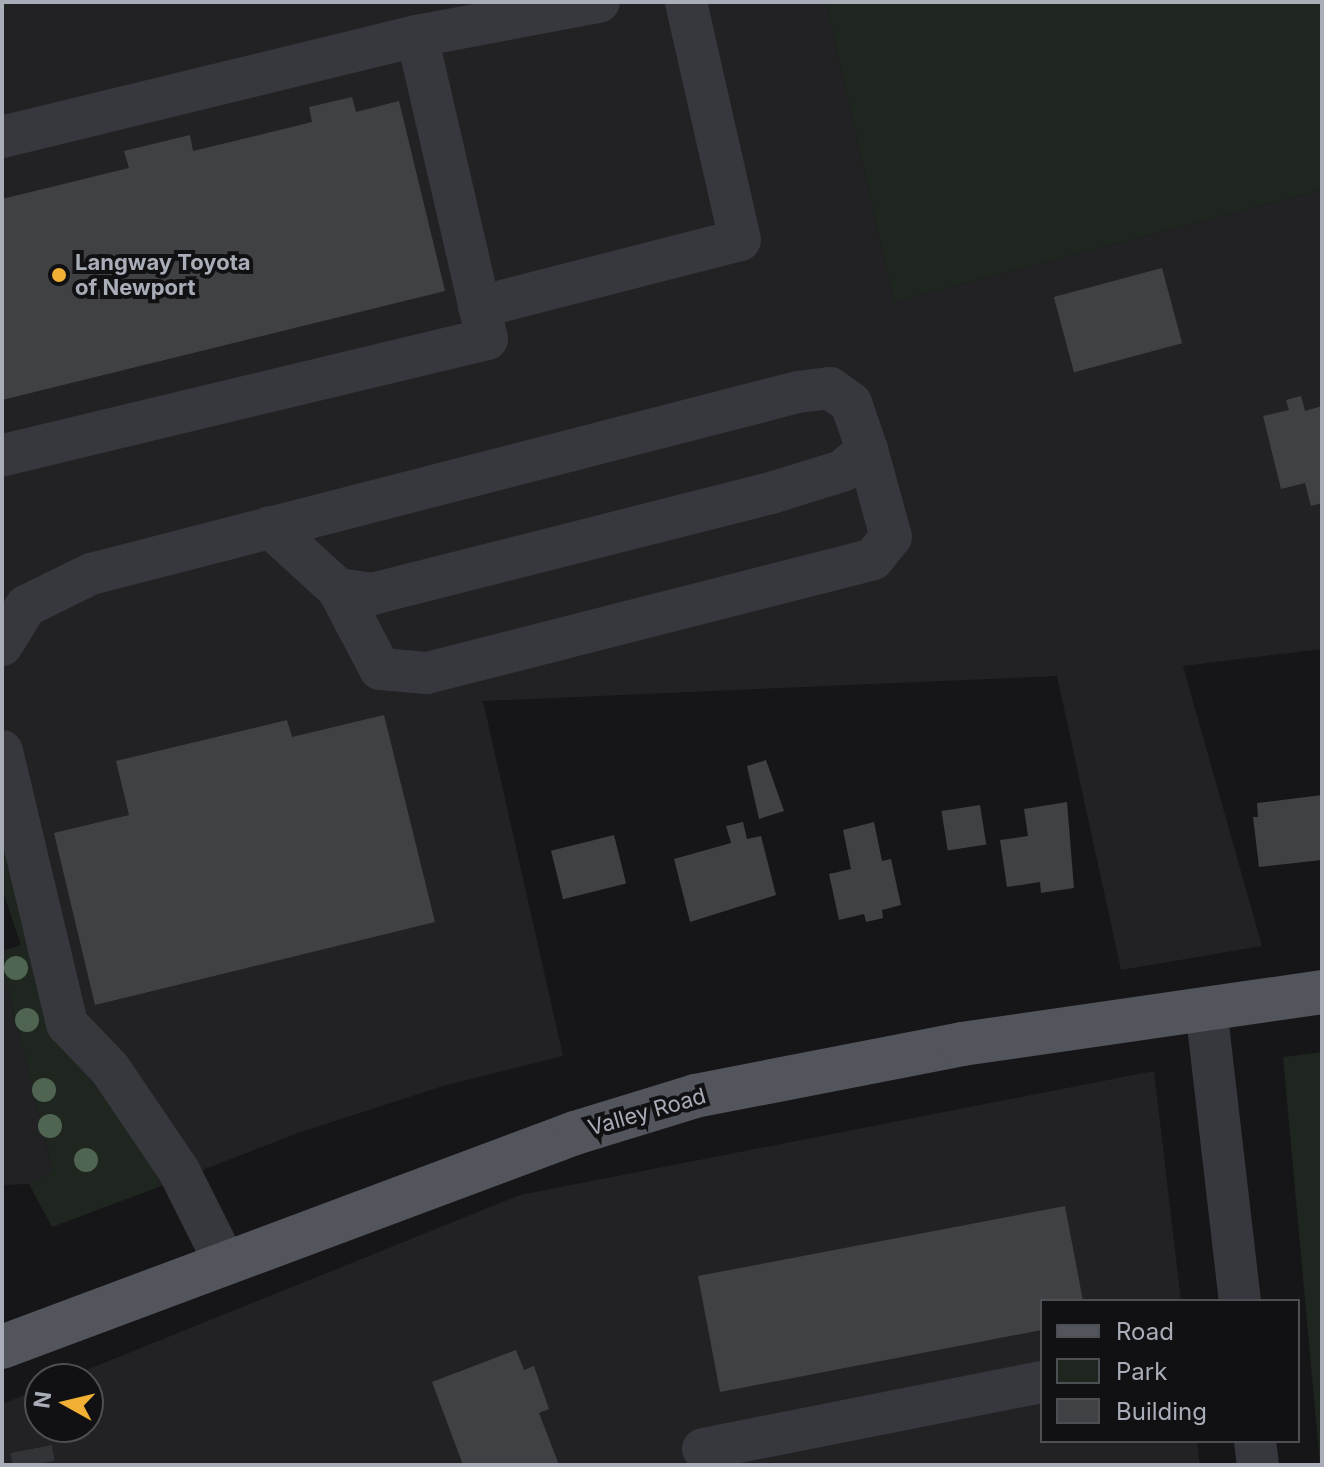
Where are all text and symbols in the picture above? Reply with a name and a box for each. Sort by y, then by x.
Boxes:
place label: Langway Toyota of Newport [75,249,251,300]
marker: Langway Toyota of Newport [50,266,68,284]
street label: Valley Road [585,1083,709,1141]
legend [1040,1299,1300,1443]
text: Road [1116,1317,1174,1346]
text: Park [1116,1357,1167,1386]
north arrow [24,1363,104,1443]
text: N [28,1390,56,1410]
text: Building [1116,1397,1207,1426]

